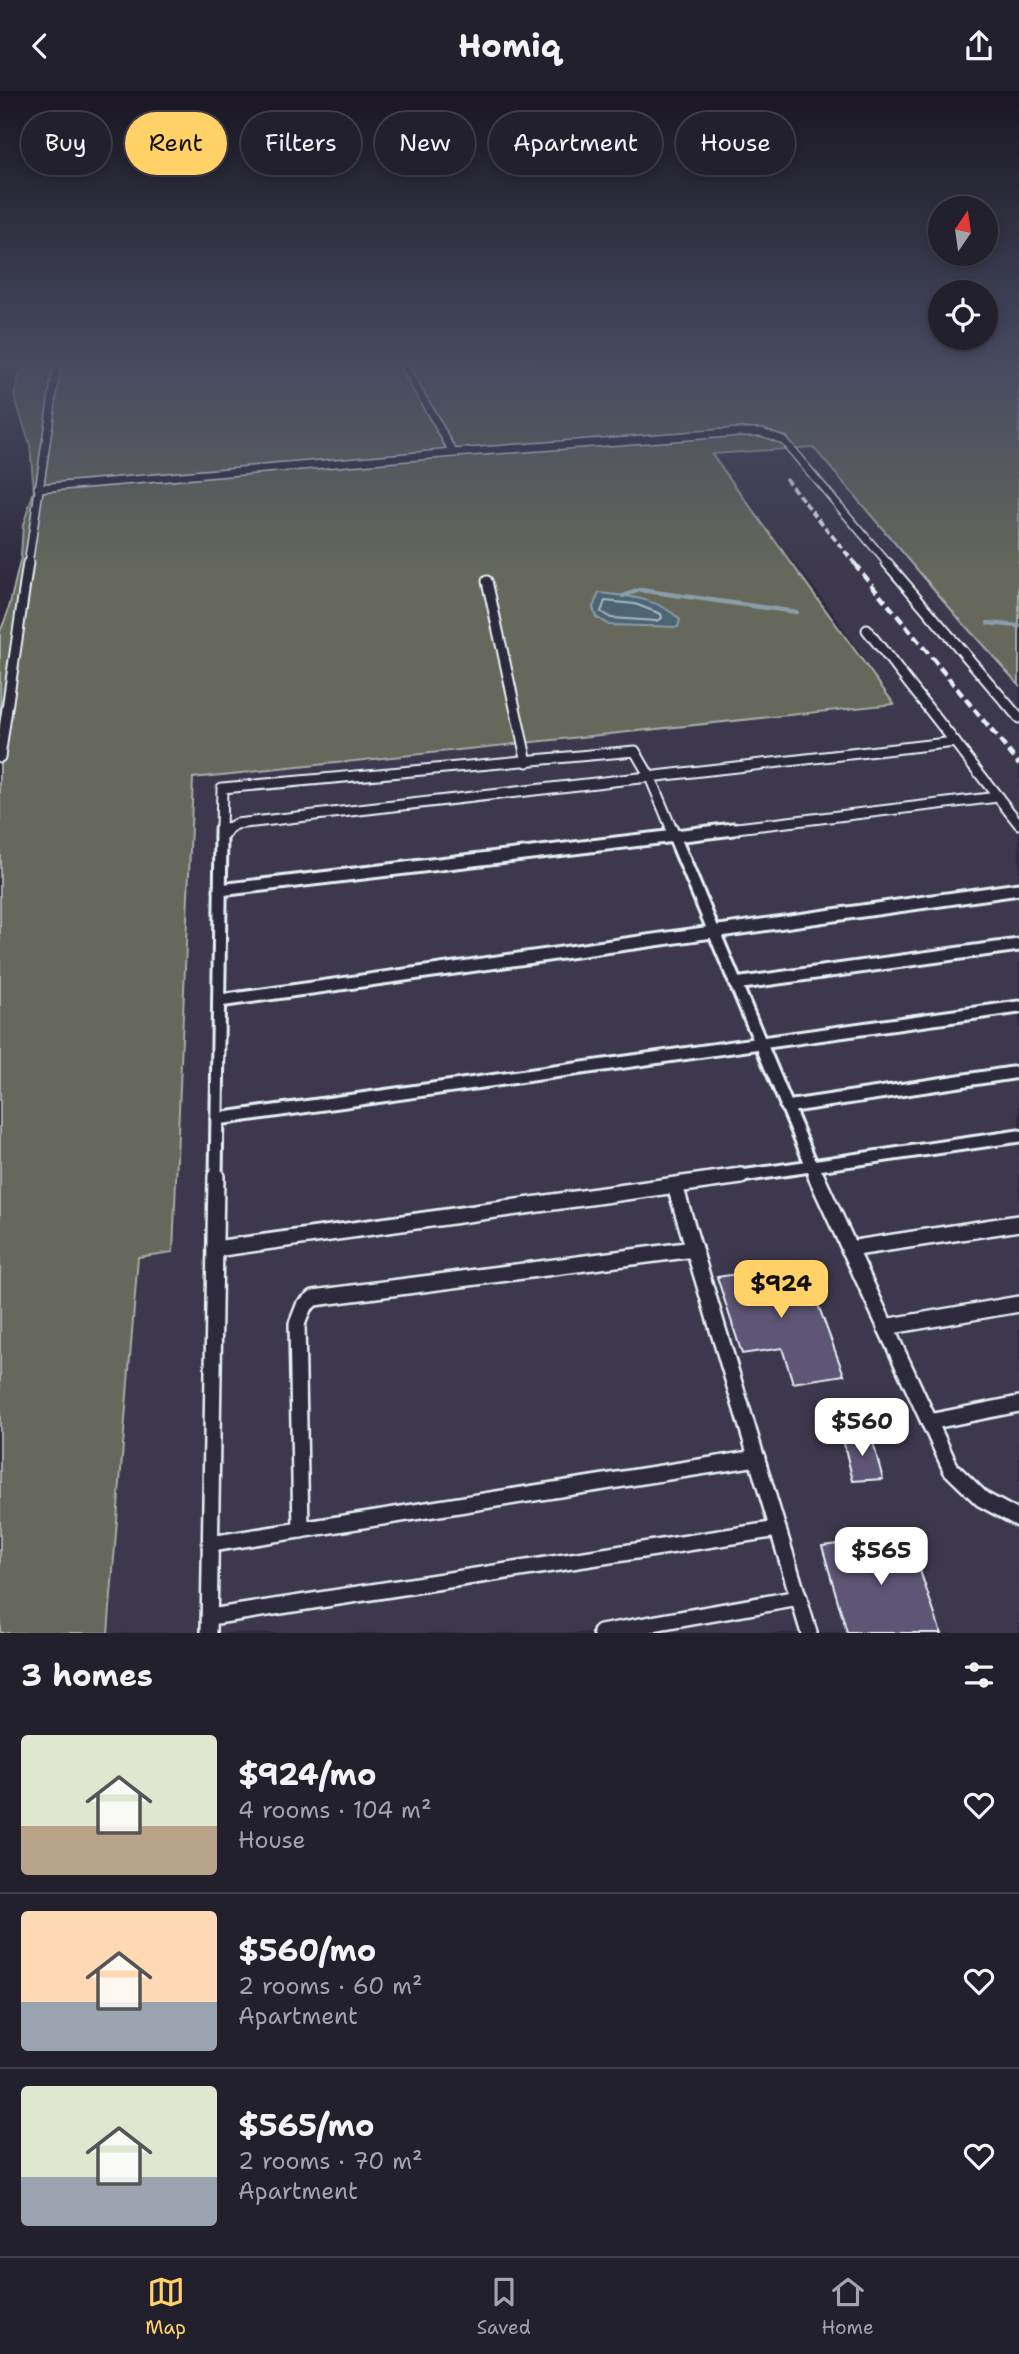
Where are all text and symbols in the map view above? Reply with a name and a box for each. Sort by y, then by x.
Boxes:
text: Homiq [458,24,561,67]
icon: back [21,27,59,65]
icon: share [960,27,998,65]
chip: Buy [21,112,111,175]
chip: Rent [125,112,227,175]
chip: Filters [241,112,361,175]
chip: New [375,112,475,175]
chip: Apartment [489,112,662,175]
chip: House [676,112,795,175]
north arrow [928,196,998,266]
map controls [928,196,998,350]
button: locate [928,280,998,350]
pin: $924 [740,1261,822,1320]
text: $924 [750,1268,812,1298]
pin: $560 [821,1399,903,1458]
text: $560 [831,1406,893,1436]
pin: $565 [840,1527,922,1587]
text: $565 [851,1535,911,1565]
text: 3 homes [21,1655,153,1696]
icon: filters [960,1656,998,1694]
text: $924/mo [238,1754,376,1795]
icon: home [77,1763,161,1847]
icon: heart [960,1786,998,1824]
text: 4 rooms · 104 m² [238,1795,431,1825]
text: House [238,1825,306,1855]
text: $560/mo [238,1930,376,1971]
icon: home [77,1939,161,2023]
icon: heart [960,1962,998,2000]
text: 2 rooms · 60 m² [238,1971,423,2001]
text: Apartment [238,2001,358,2031]
text: $565/mo [238,2105,374,2146]
icon: home [77,2114,161,2198]
icon: heart [960,2137,998,2175]
text: 2 rooms · 70 m² [238,2146,423,2176]
text: Apartment [238,2176,358,2206]
tab: Map [145,2273,186,2340]
tab: Saved [477,2273,531,2340]
tab: Home [821,2273,874,2340]

